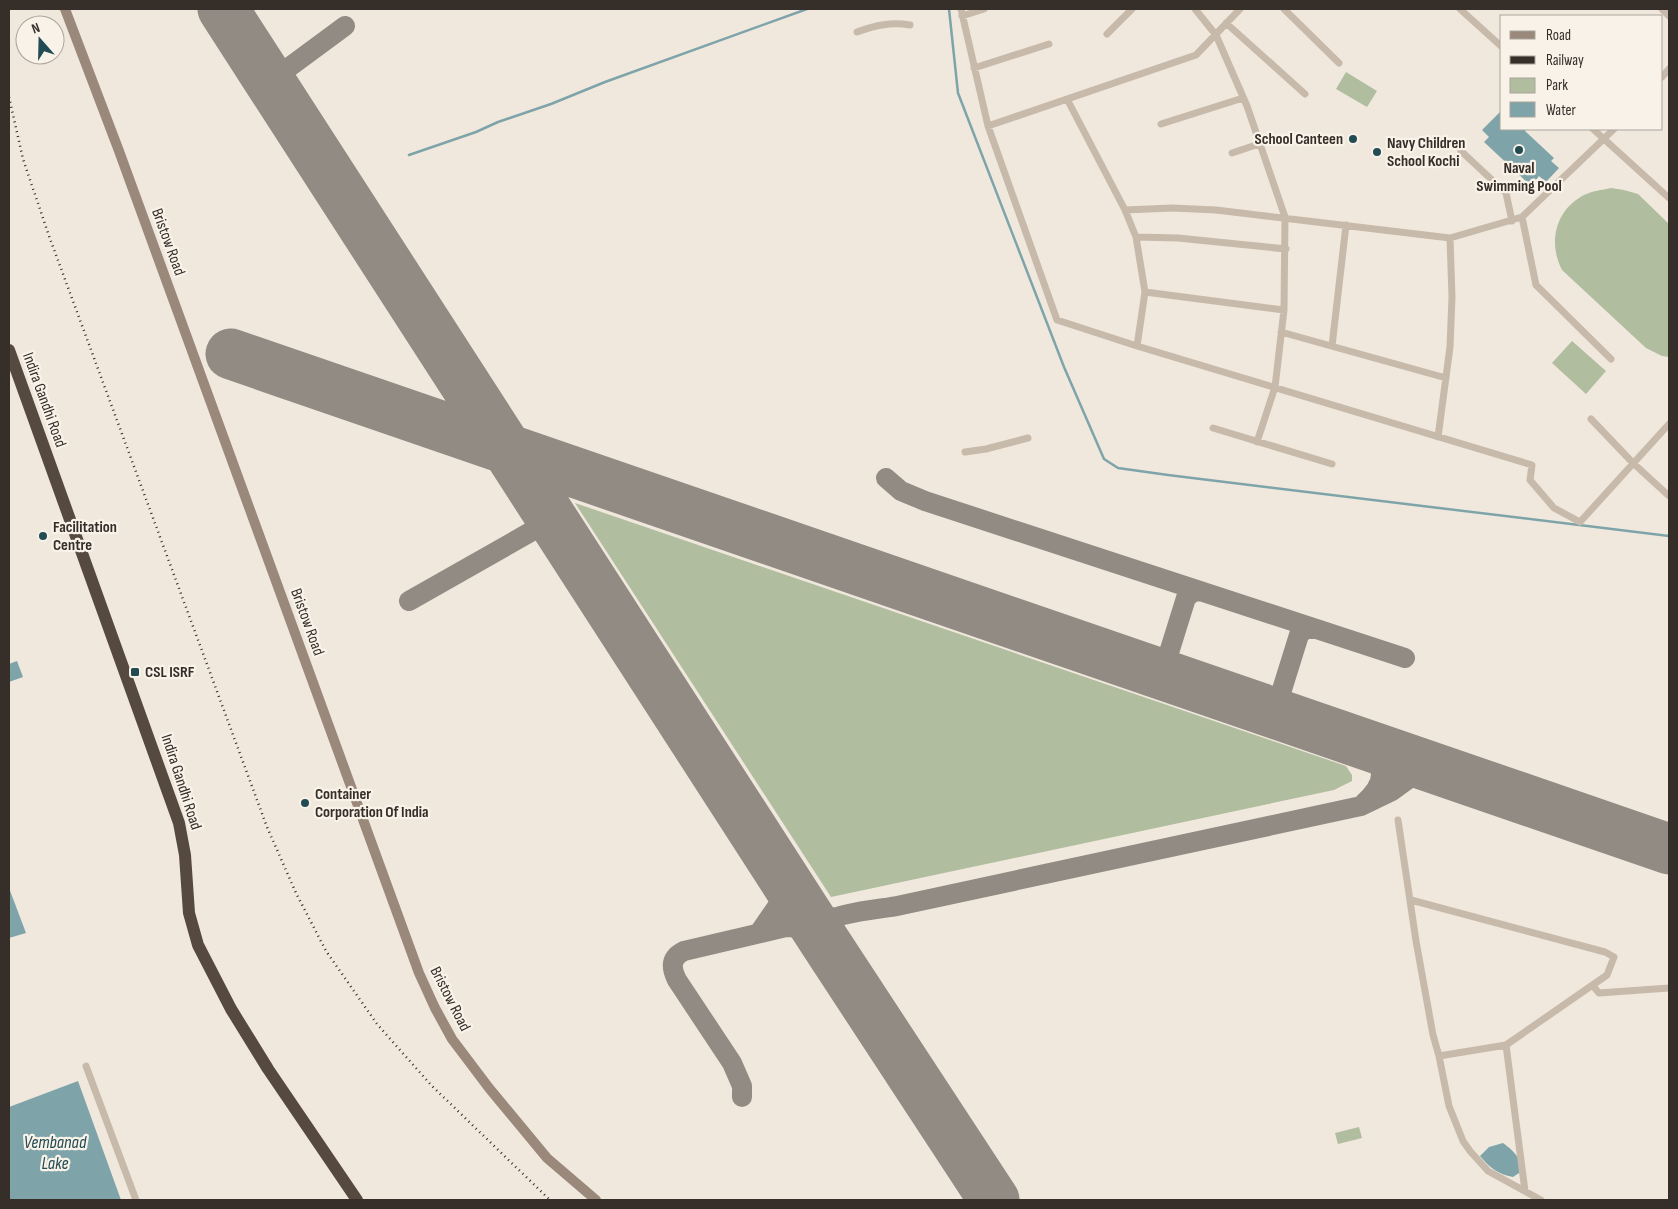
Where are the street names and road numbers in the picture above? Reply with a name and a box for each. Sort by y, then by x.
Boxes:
street label: Bristow Road [147,206,189,278]
street label: Indira Gandhi Road [18,350,70,450]
street label: Bristow Road [286,586,328,658]
street label: Indira Gandhi Road [157,732,205,832]
street label: Bristow Road [426,964,474,1034]

